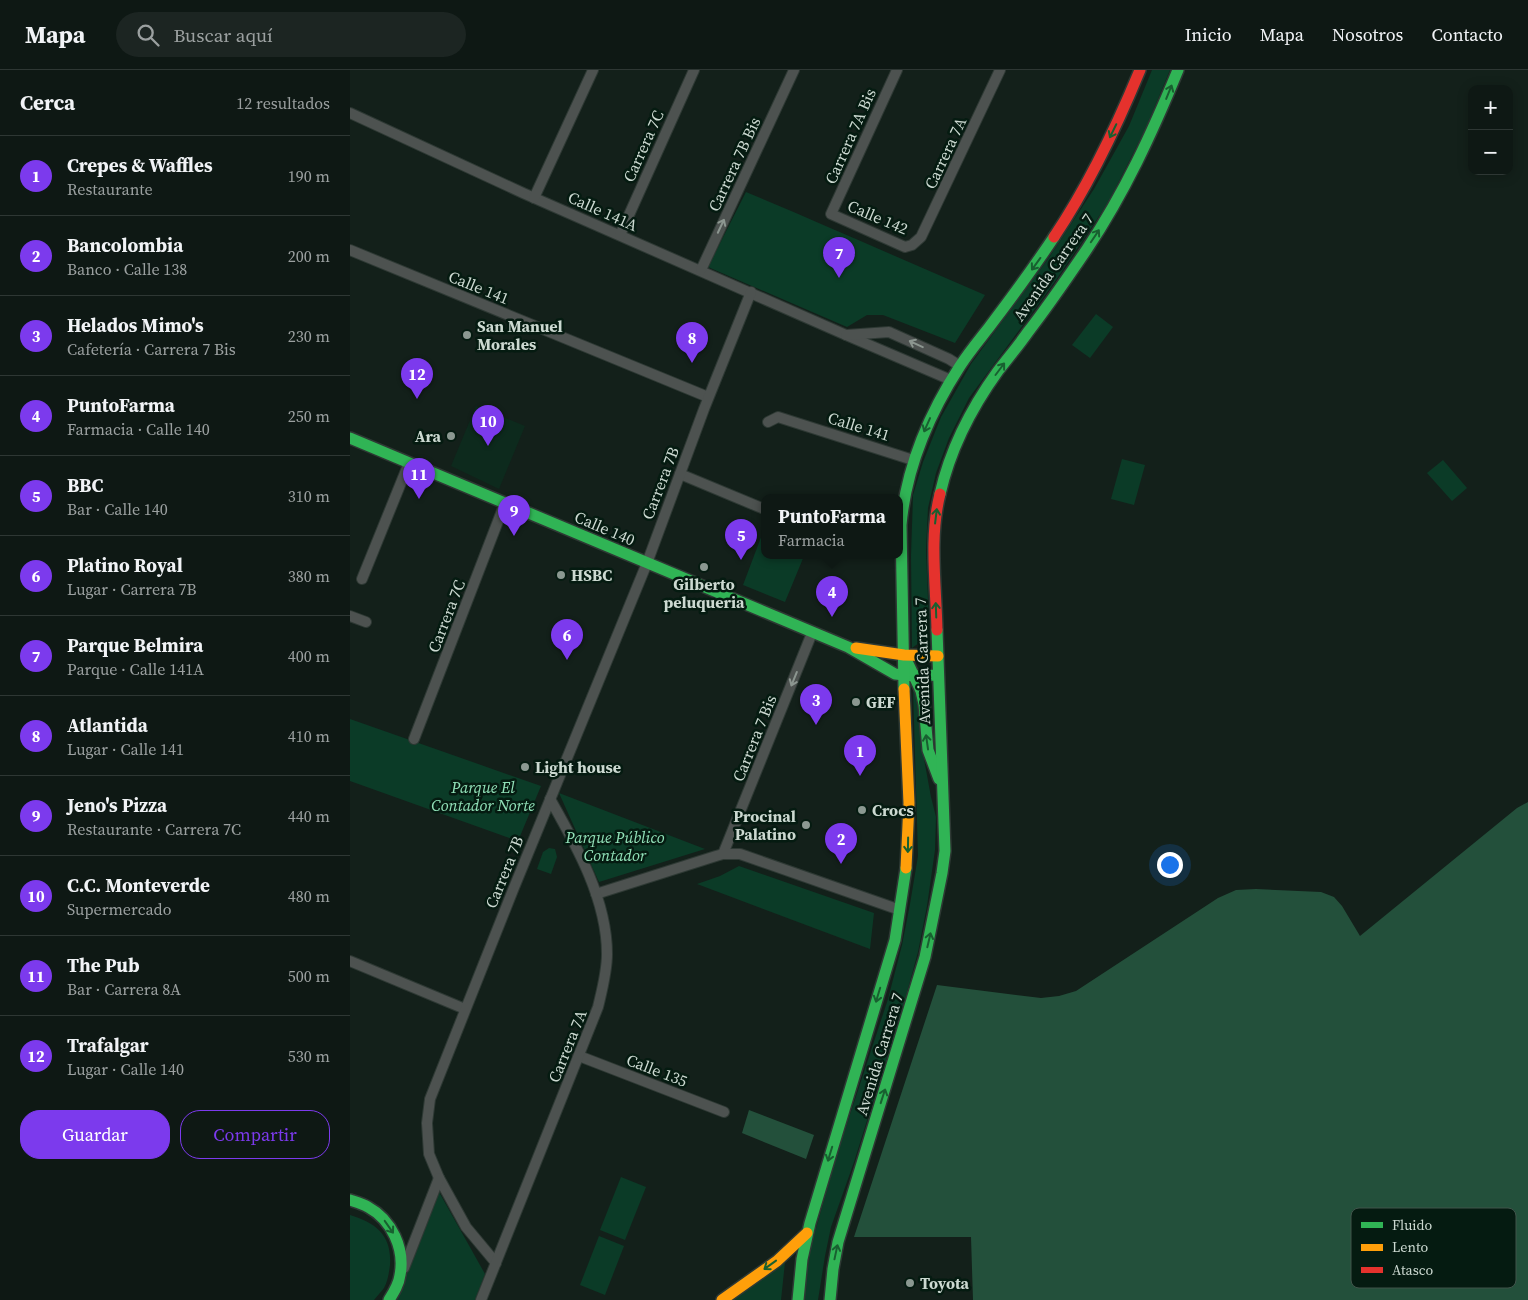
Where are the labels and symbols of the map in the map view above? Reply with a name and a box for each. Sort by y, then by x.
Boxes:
street label: Carrera 7A Bis [819,85,881,187]
one-way arrow [1165,85,1174,100]
street label: Carrera 7C [617,107,669,185]
street label: Carrera 7B Bis [703,113,765,215]
street label: Carrera 7A [919,113,971,192]
one-way arrow [1108,123,1118,138]
street label: Calle 141A [565,186,642,236]
street label: Calle 142 [844,194,912,240]
street label: Avenida Carrera 7 [1008,209,1098,325]
one-way arrow [717,219,726,234]
one-way arrow [1090,230,1100,244]
pin: 7 [823,237,855,278]
one-way arrow [1031,257,1041,271]
street label: Calle 141 [445,265,513,309]
place label: San Manuel Morales [477,315,563,355]
pin: 8 [676,322,708,363]
marker: San Manuel Morales [461,329,473,341]
one-way arrow [909,339,924,348]
pin: 12 [401,358,433,399]
one-way arrow [995,363,1006,376]
pin: 10 [472,405,504,446]
street label: Calle 141 [825,406,893,446]
one-way arrow [922,417,932,432]
place label: Ara [415,425,441,447]
marker: Ara [445,430,457,442]
street label: Carrera 7B [636,443,684,523]
pin: 11 [403,458,435,499]
pin: 9 [498,495,530,536]
street label: Calle 140 [571,505,639,551]
one-way arrow [931,508,941,524]
pin: 5 [725,519,757,560]
marker: Gilberto peluqueria [698,561,710,573]
place label: HSBC [571,564,612,586]
marker: HSBC [555,569,567,581]
place label: Gilberto peluqueria [663,573,745,613]
street label: Carrera 7C [422,576,470,656]
pin: 4 [816,576,848,617]
street label: Avenida Carrera 7 [909,597,935,725]
one-way arrow [931,603,941,619]
pin: 6 [551,619,583,660]
one-way arrow [789,670,798,686]
pin: 3 [800,684,832,725]
street label: Carrera 7 Bis [727,691,781,785]
place label: GEF [866,691,895,713]
marker: GEF [850,696,862,708]
one-way arrow [921,734,931,750]
pin: 1 [844,735,876,776]
place label: Light house [535,756,621,778]
marker: Light house [519,761,531,773]
park label: Parque El Contador Norte [431,776,535,816]
place label: Crocs [872,799,914,821]
marker: Crocs [856,804,868,816]
place label: Procinal Palatino [733,805,796,845]
marker: Procinal Palatino [800,819,812,831]
pin: 2 [825,823,857,864]
park label: Parque Público Contador [564,826,665,866]
street label: Carrera 7B [480,833,528,911]
one-way arrow [904,837,913,853]
your location [1157,852,1183,878]
one-way arrow [925,933,934,949]
one-way arrow [872,987,882,1003]
street label: Avenida Carrera 7 [850,990,908,1118]
street label: Carrera 7A [542,1006,592,1086]
street label: Calle 135 [623,1048,691,1092]
one-way arrow [878,1089,888,1105]
one-way arrow [825,1145,834,1161]
legend [1351,1208,1516,1288]
text: Fluido [1392,1215,1432,1235]
one-way arrow [384,1220,394,1234]
text: Lento [1392,1237,1428,1257]
one-way arrow [832,1244,841,1260]
one-way arrow [763,1260,777,1270]
text: Atasco [1392,1260,1434,1280]
place label: Toyota [920,1272,970,1294]
marker: Toyota [904,1277,916,1289]

